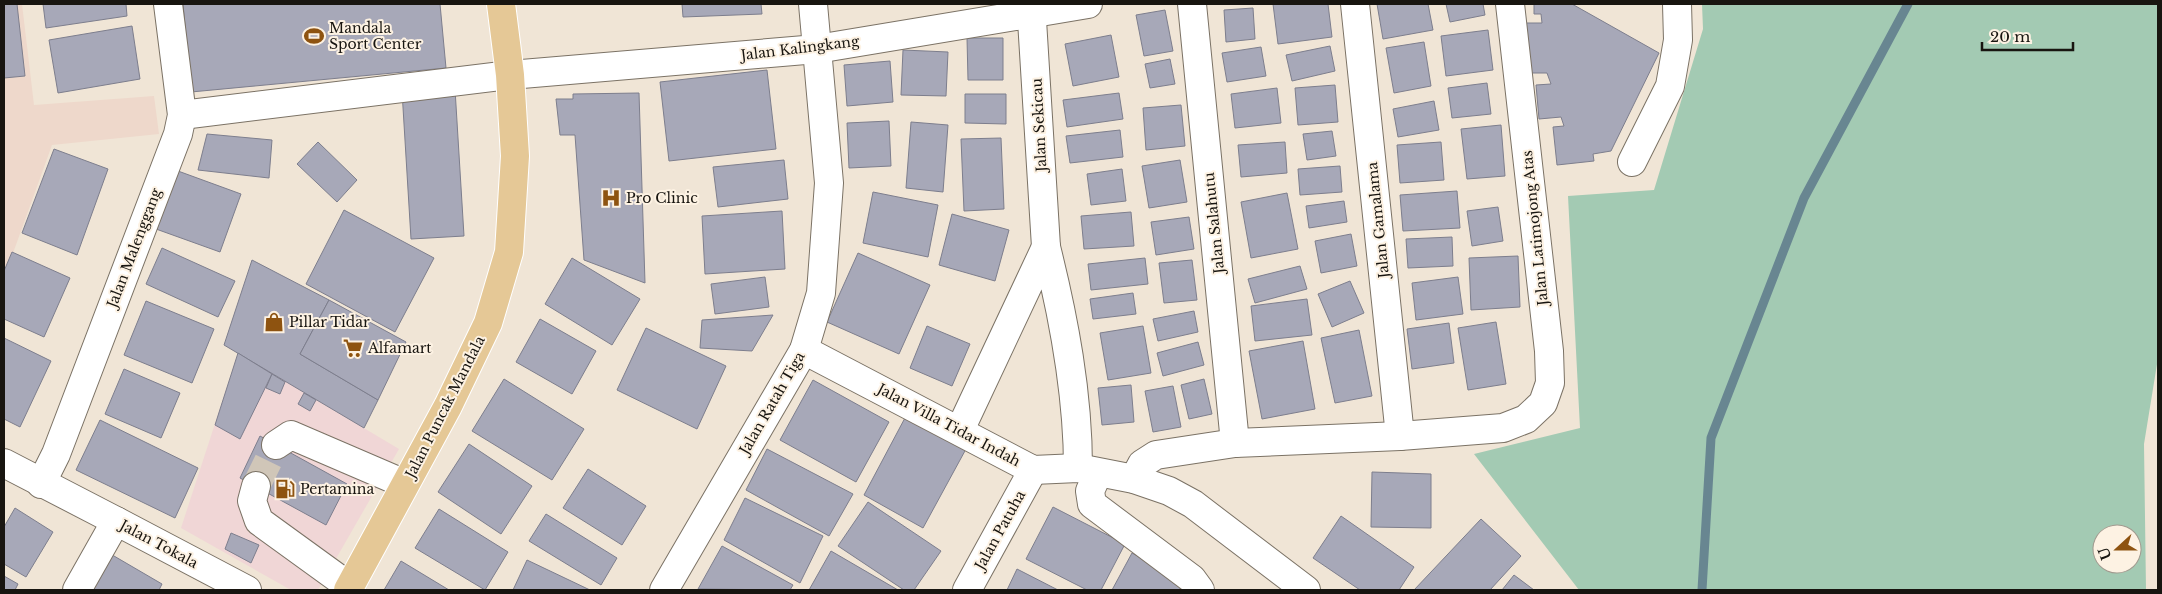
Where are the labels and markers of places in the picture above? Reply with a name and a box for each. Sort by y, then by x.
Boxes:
place label: Mandala Sport Center [329,19,422,53]
sports icon: Mandala Sport Center [303,25,325,47]
hospital icon: Pro Clinic [600,187,622,209]
place label: Pro Clinic [626,189,698,207]
shop icon: Pillar Tidar [263,311,285,333]
place label: Pillar Tidar [289,313,370,331]
supermarket icon: Alfamart [342,337,364,359]
place label: Alfamart [367,339,432,357]
fuel station icon: Pertamina [274,478,296,500]
place label: Pertamina [300,480,374,498]

